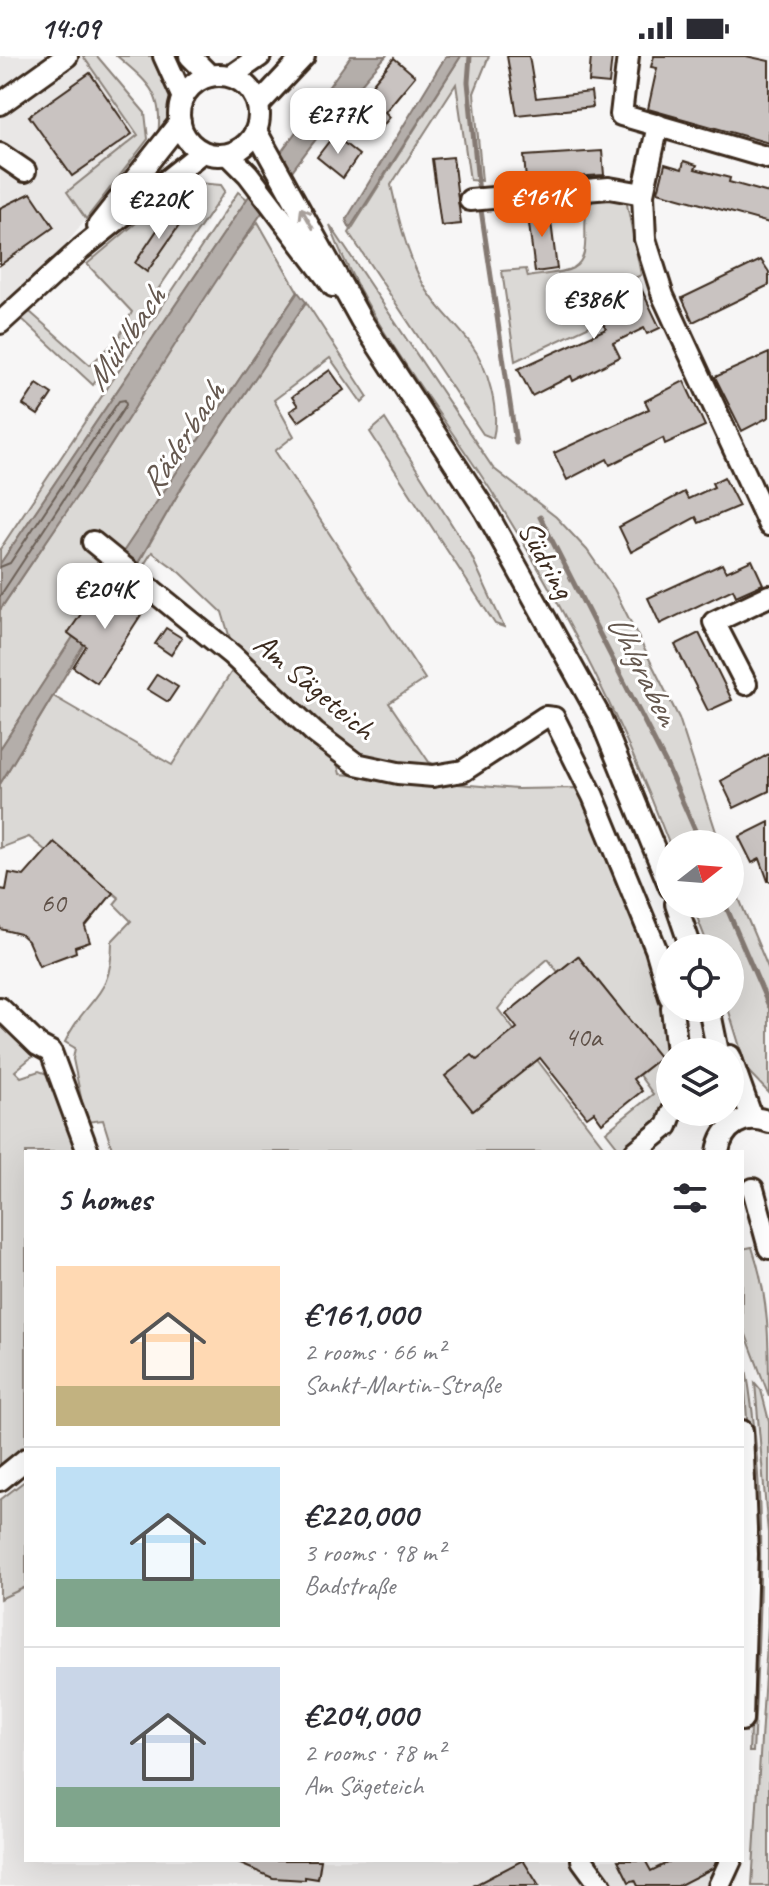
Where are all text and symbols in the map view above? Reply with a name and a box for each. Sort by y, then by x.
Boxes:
text: 14:09 [40,9,100,47]
pin: €277K [282,88,394,156]
text: €277K [308,97,368,130]
pin: €161K [486,171,598,239]
pin: €220K [103,173,215,241]
text: €161K [512,180,572,213]
text: €220K [129,182,189,215]
one-way arrow [298,207,314,231]
pin: €386K [538,273,650,341]
water label: Mühlbach [74,276,176,398]
text: €386K [564,282,624,315]
water label: Räderbach [129,372,235,503]
street label: Südring [508,513,585,607]
pin: €204K [49,563,161,631]
text: €204K [75,572,135,605]
water label: Uhlgraben [597,606,691,735]
street label: Am Sägeteich [245,623,386,751]
north arrow [656,830,744,918]
map controls [656,830,744,1126]
house number: 60 [40,885,68,920]
button: locate [656,934,744,1022]
house number: 40a [564,1019,603,1054]
button: layers [656,1038,744,1126]
icon: filters [668,1176,712,1220]
text: 5 homes [56,1177,151,1220]
text: €161,000 [304,1292,419,1335]
icon: home [120,1298,216,1394]
text: 2 rooms · 66 m² [304,1335,445,1368]
text: Sankt-Martin-Straße [304,1368,500,1401]
text: €220,000 [304,1493,418,1536]
icon: home [120,1499,216,1595]
text: 3 rooms · 98 m² [304,1536,445,1569]
text: Badstraße [304,1569,395,1602]
text: €204,000 [304,1693,418,1736]
icon: home [120,1699,216,1795]
text: 2 rooms · 78 m² [304,1736,445,1769]
text: Am Sägeteich [304,1769,423,1802]

